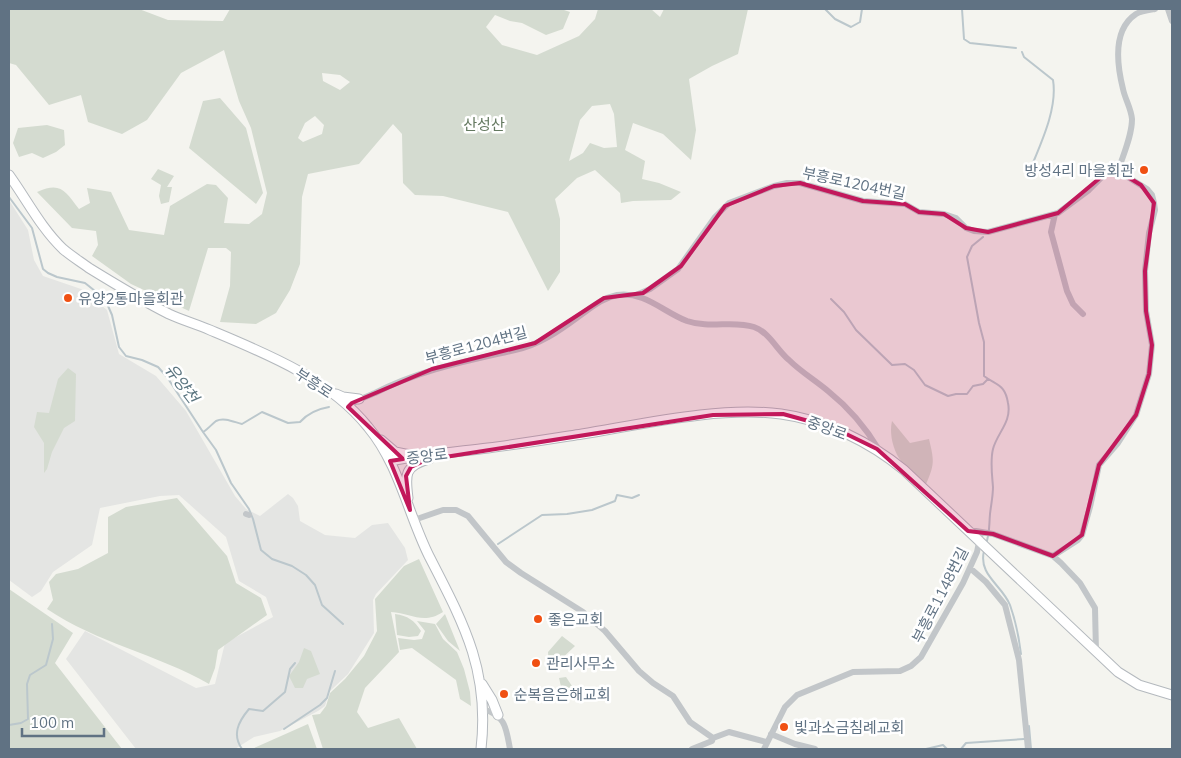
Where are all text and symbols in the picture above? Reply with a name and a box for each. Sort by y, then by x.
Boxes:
park label: 산성산 [463,115,505,134]
place label: 방성4리 마을회관 [1024,161,1134,180]
street label: 부흥로1204번길 [801,163,907,203]
marker: 방성4리 마을회관 [1138,164,1150,176]
place label: 유양2통마을회관 [78,289,184,308]
marker: 유양2통마을회관 [62,292,74,304]
street label: 부흥로1204번길 [423,322,529,368]
water label: 유양천 [161,359,205,408]
street label: 부흥로 [291,364,337,402]
street label: 중앙로 [804,412,850,444]
street label: 중앙로 [405,444,449,468]
street label: 부흥로1148번길 [908,544,972,646]
place label: 좋은교회 [548,610,603,629]
marker: 좋은교회 [532,613,544,625]
place label: 관리사무소 [546,654,615,673]
marker: 관리사무소 [530,657,542,669]
place label: 순복음은해교회 [514,685,611,704]
marker: 순복음은해교회 [498,688,510,700]
scale bar [22,706,105,738]
text: 100 m [30,713,74,732]
place label: 빛과소금침례교회 [794,718,904,737]
marker: 빛과소금침례교회 [778,721,790,733]

